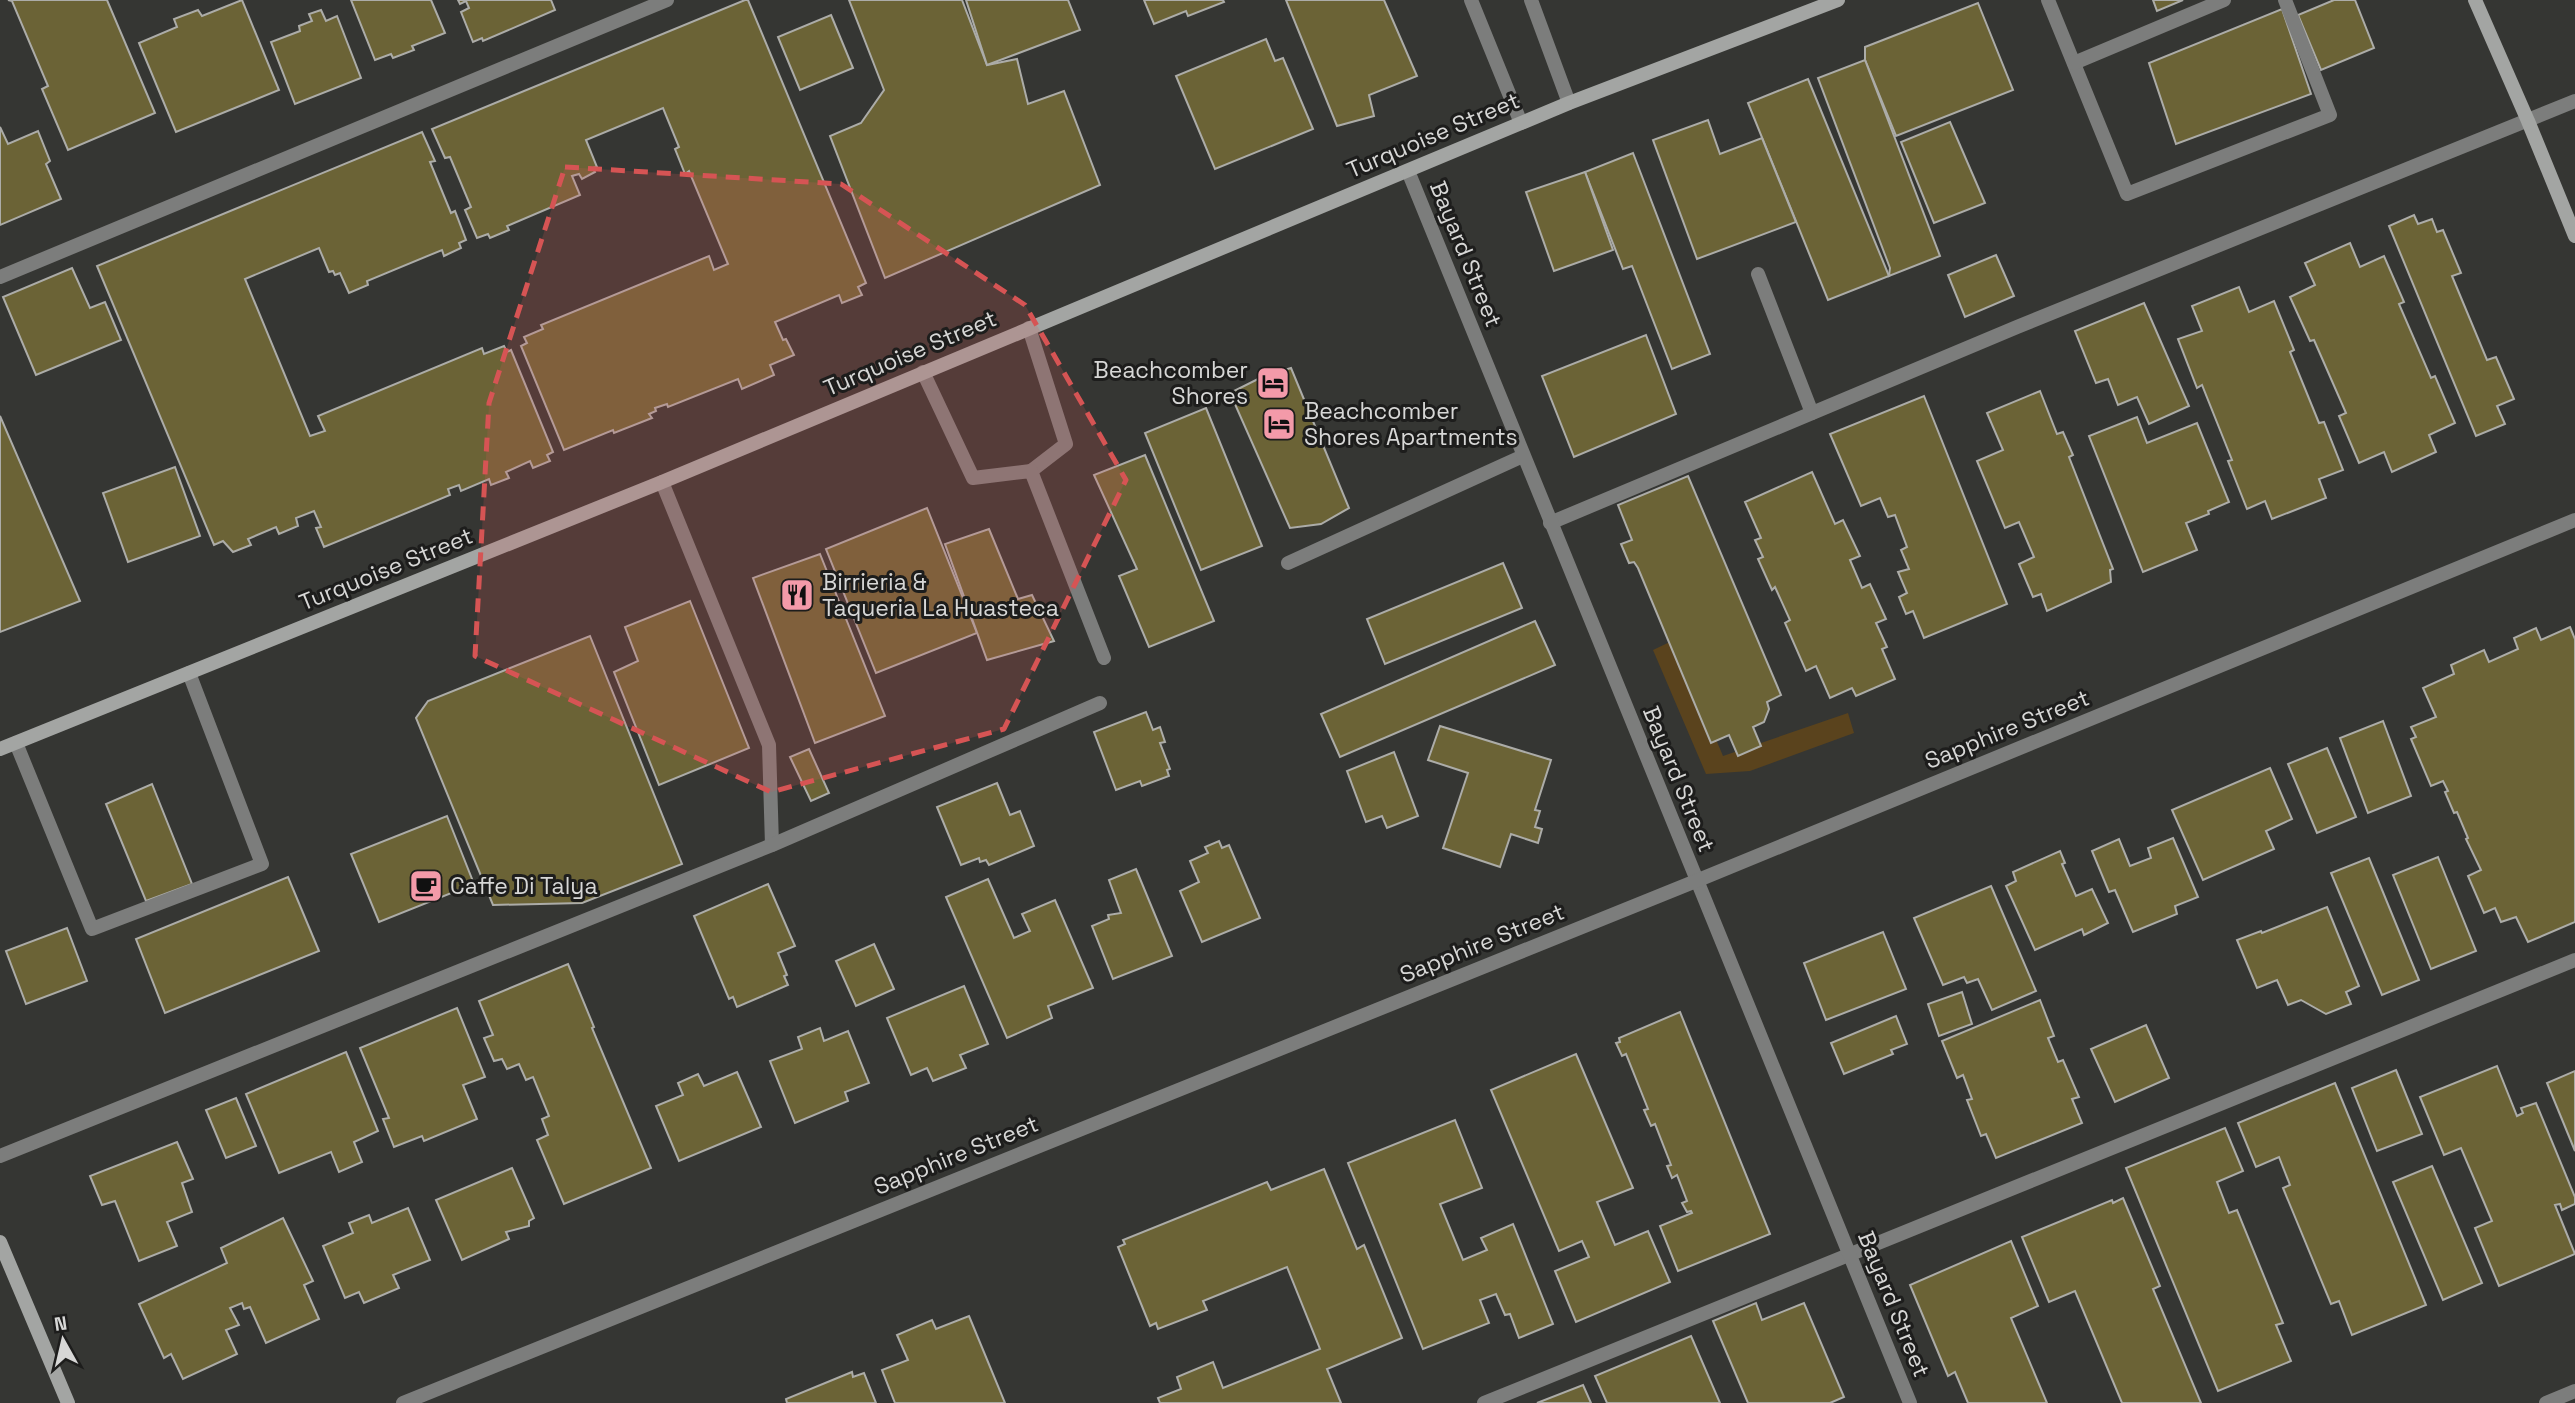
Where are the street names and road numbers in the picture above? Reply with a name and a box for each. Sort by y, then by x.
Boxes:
street label: Turquoise Street [1342,85,1524,185]
street label: Bayard Street [1423,177,1509,331]
street label: Turquoise Street [819,303,1001,403]
street label: Turquoise Street [295,520,477,618]
street label: Sapphire Street [1920,682,2094,776]
street label: Bayard Street [1636,702,1722,856]
street label: Sapphire Street [1395,896,1569,990]
street label: Sapphire Street [869,1108,1043,1202]
street label: Bayard Street [1851,1227,1937,1381]

